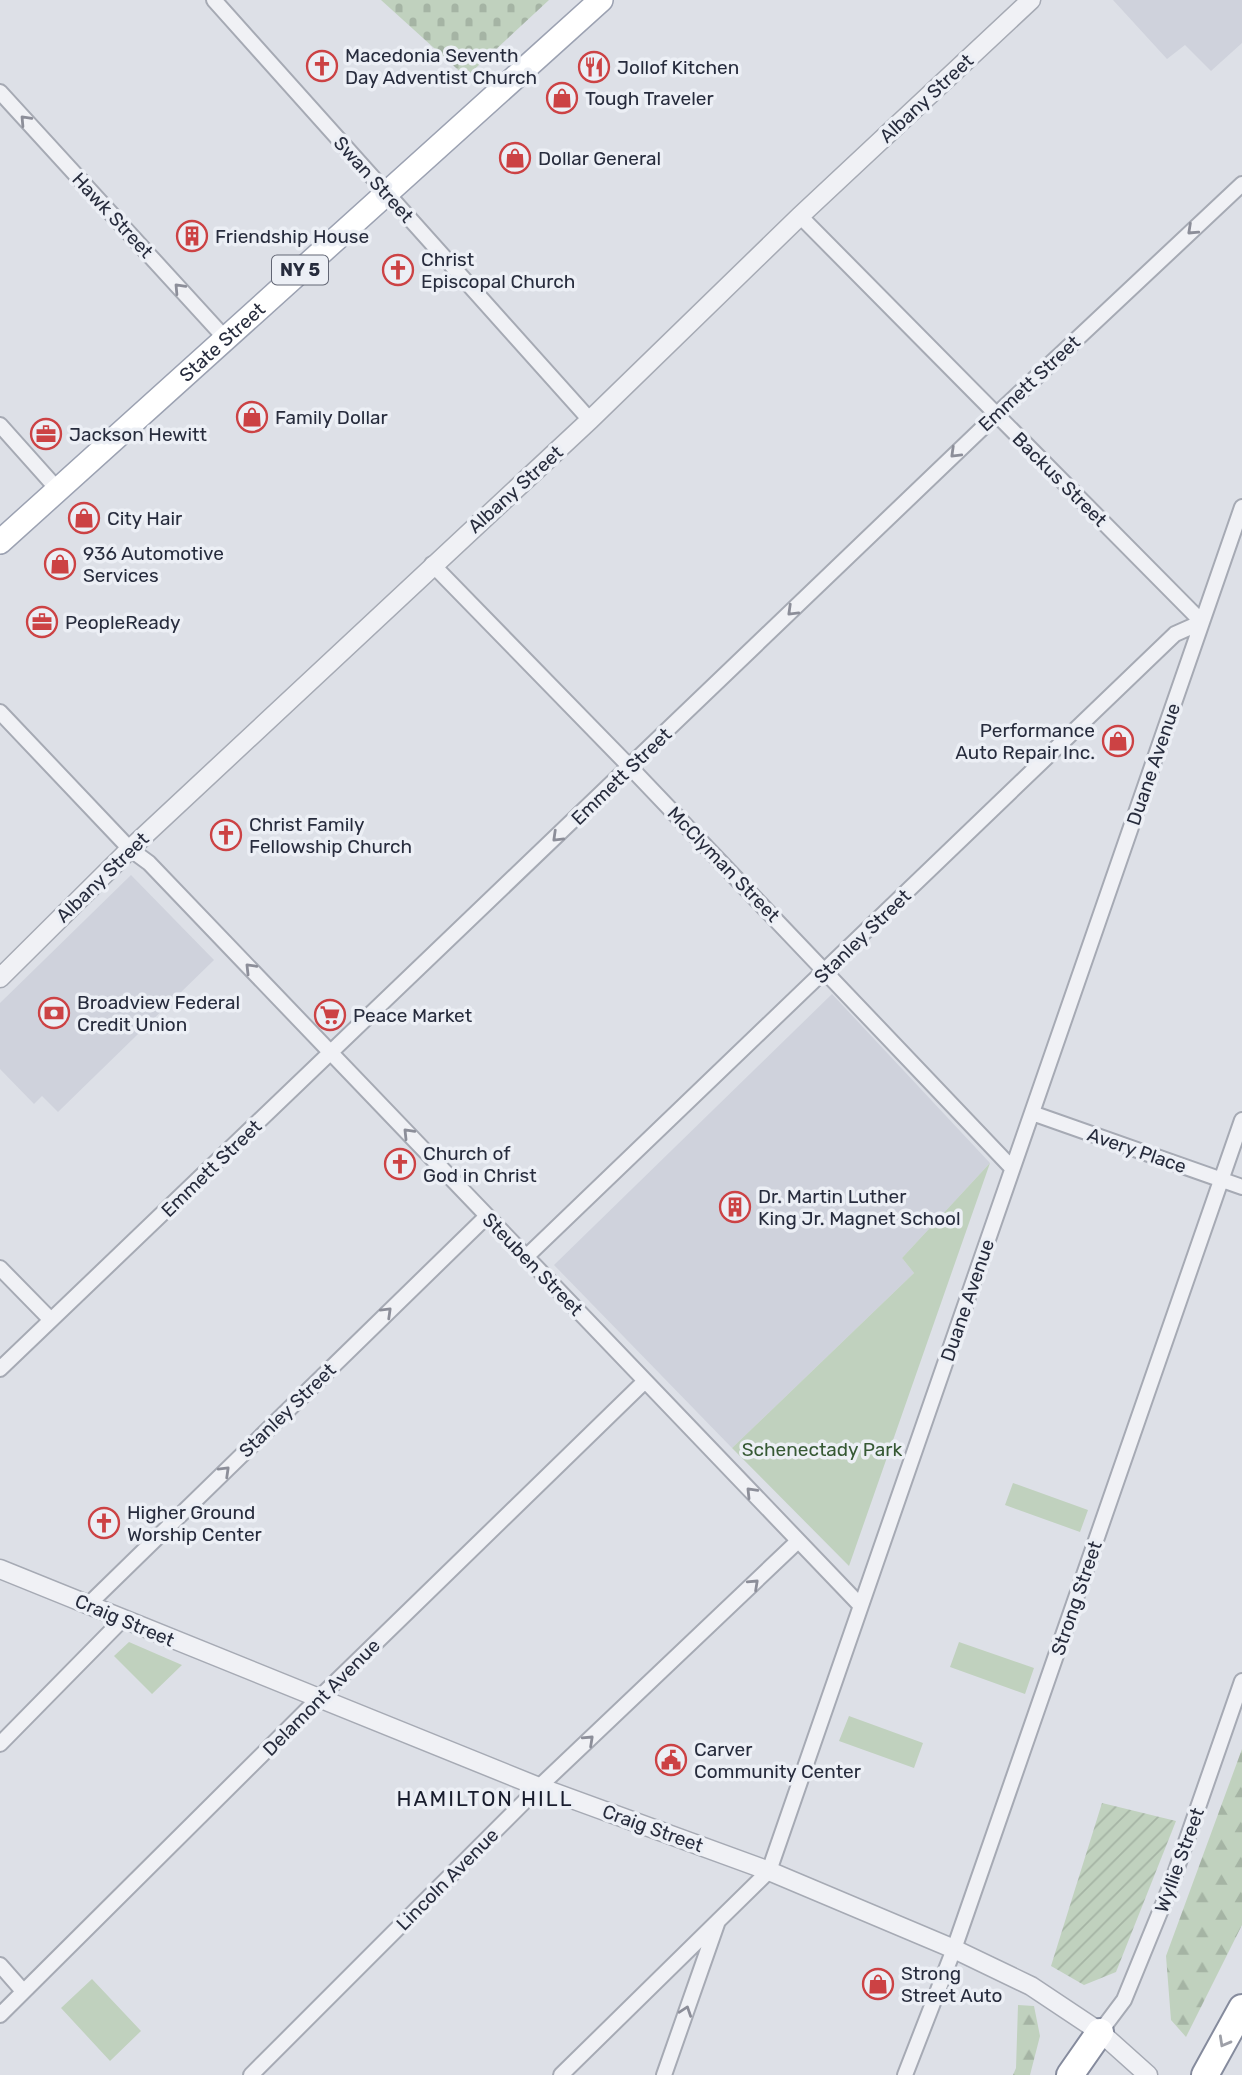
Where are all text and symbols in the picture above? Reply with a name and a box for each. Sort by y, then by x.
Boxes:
place label: Macedonia Seventh Day Adventist Church [345,44,537,89]
church icon: Macedonia Seventh Day Adventist Church [305,49,339,83]
street label: Albany Street [875,49,978,148]
restaurant icon: Jollof Kitchen [577,50,611,84]
place label: Jollof Kitchen [617,56,739,79]
shop icon: Tough Traveler [545,81,579,115]
place label: Tough Traveler [585,87,715,110]
one-way arrow [21,115,34,128]
street label: Swan Street [329,131,419,228]
shop icon: Dollar General [498,141,532,175]
place label: Dollar General [538,147,661,170]
street label: Hawk Street [67,168,158,263]
building icon: Friendship House [175,219,209,253]
one-way arrow [1187,222,1200,235]
place label: Friendship House [215,225,369,248]
place label: Christ Episcopal Church [421,248,575,293]
church icon: Christ Episcopal Church [381,253,415,287]
road number: NY 5 [272,256,328,284]
one-way arrow [175,283,188,296]
street label: State Street [175,297,270,387]
street label: Emmett Street [974,330,1085,436]
shop icon: Family Dollar [235,400,269,434]
place label: Family Dollar [275,406,389,429]
office icon: Jackson Hewitt [29,417,63,451]
place label: Jackson Hewitt [69,423,208,446]
street label: Backus Street [1008,427,1112,532]
street label: Albany Street [463,440,568,538]
one-way arrow [951,445,964,458]
shop icon: City Hair [67,501,101,535]
place label: City Hair [107,507,183,530]
place label: 936 Automotive Services [83,542,224,587]
shop icon: 936 Automotive Services [43,547,77,581]
one-way arrow [787,603,800,616]
office icon: PeopleReady [25,605,59,639]
place label: PeopleReady [65,611,180,634]
street label: Duane Avenue [1122,700,1185,828]
place label: Performance Auto Repair Inc. [955,719,1095,764]
street label: Emmett Street [566,722,677,830]
shop icon: Performance Auto Repair Inc. [1101,724,1135,758]
street label: McClyman Street [663,802,785,927]
place label: Christ Family Fellowship Church [249,813,412,858]
church icon: Christ Family Fellowship Church [209,818,243,852]
street label: Albany Street [51,827,154,927]
one-way arrow [552,829,565,842]
street label: Stanley Street [809,884,916,988]
one-way arrow [246,964,259,977]
place label: Broadview Federal Credit Union [77,991,240,1036]
bank icon: Broadview Federal Credit Union [37,996,71,1030]
supermarket icon: Peace Market [313,998,347,1032]
place label: Peace Market [353,1004,473,1027]
street label: Emmett Street [156,1114,267,1222]
street label: Avery Place [1084,1123,1189,1178]
one-way arrow [403,1128,416,1141]
place label: Church of God in Christ [423,1142,537,1187]
church icon: Church of God in Christ [383,1147,417,1181]
place label: Dr. Martin Luther King Jr. Magnet School [758,1185,961,1230]
building icon: Dr. Martin Luther King Jr. Magnet School [718,1190,752,1224]
street label: Steuben Street [478,1208,588,1321]
street label: Duane Avenue [936,1236,999,1364]
one-way arrow [379,1308,392,1321]
street label: Stanley Street [234,1358,341,1462]
park label: Schenectady Park [742,1438,902,1461]
one-way arrow [216,1467,229,1480]
one-way arrow [747,1487,760,1500]
place label: Higher Ground Worship Center [127,1501,263,1546]
church icon: Higher Ground Worship Center [87,1506,121,1540]
street label: Strong Street [1046,1537,1107,1658]
one-way arrow [746,1579,759,1592]
street label: Craig Street [72,1589,178,1652]
street label: Delamont Avenue [258,1634,385,1761]
one-way arrow [581,1736,594,1748]
place label: Carver Community Center [694,1738,862,1783]
public building icon: Carver Community Center [654,1743,688,1777]
district label: HAMILTON HILL [397,1786,573,1811]
street label: Craig Street [599,1800,707,1858]
street label: Wyllie Street [1150,1804,1209,1916]
street label: Lincoln Avenue [391,1823,503,1935]
place label: Strong Street Auto [901,1962,1002,2007]
shop icon: Strong Street Auto [861,1967,895,2001]
one-way arrow [678,2005,692,2017]
one-way arrow [1218,2034,1232,2047]

